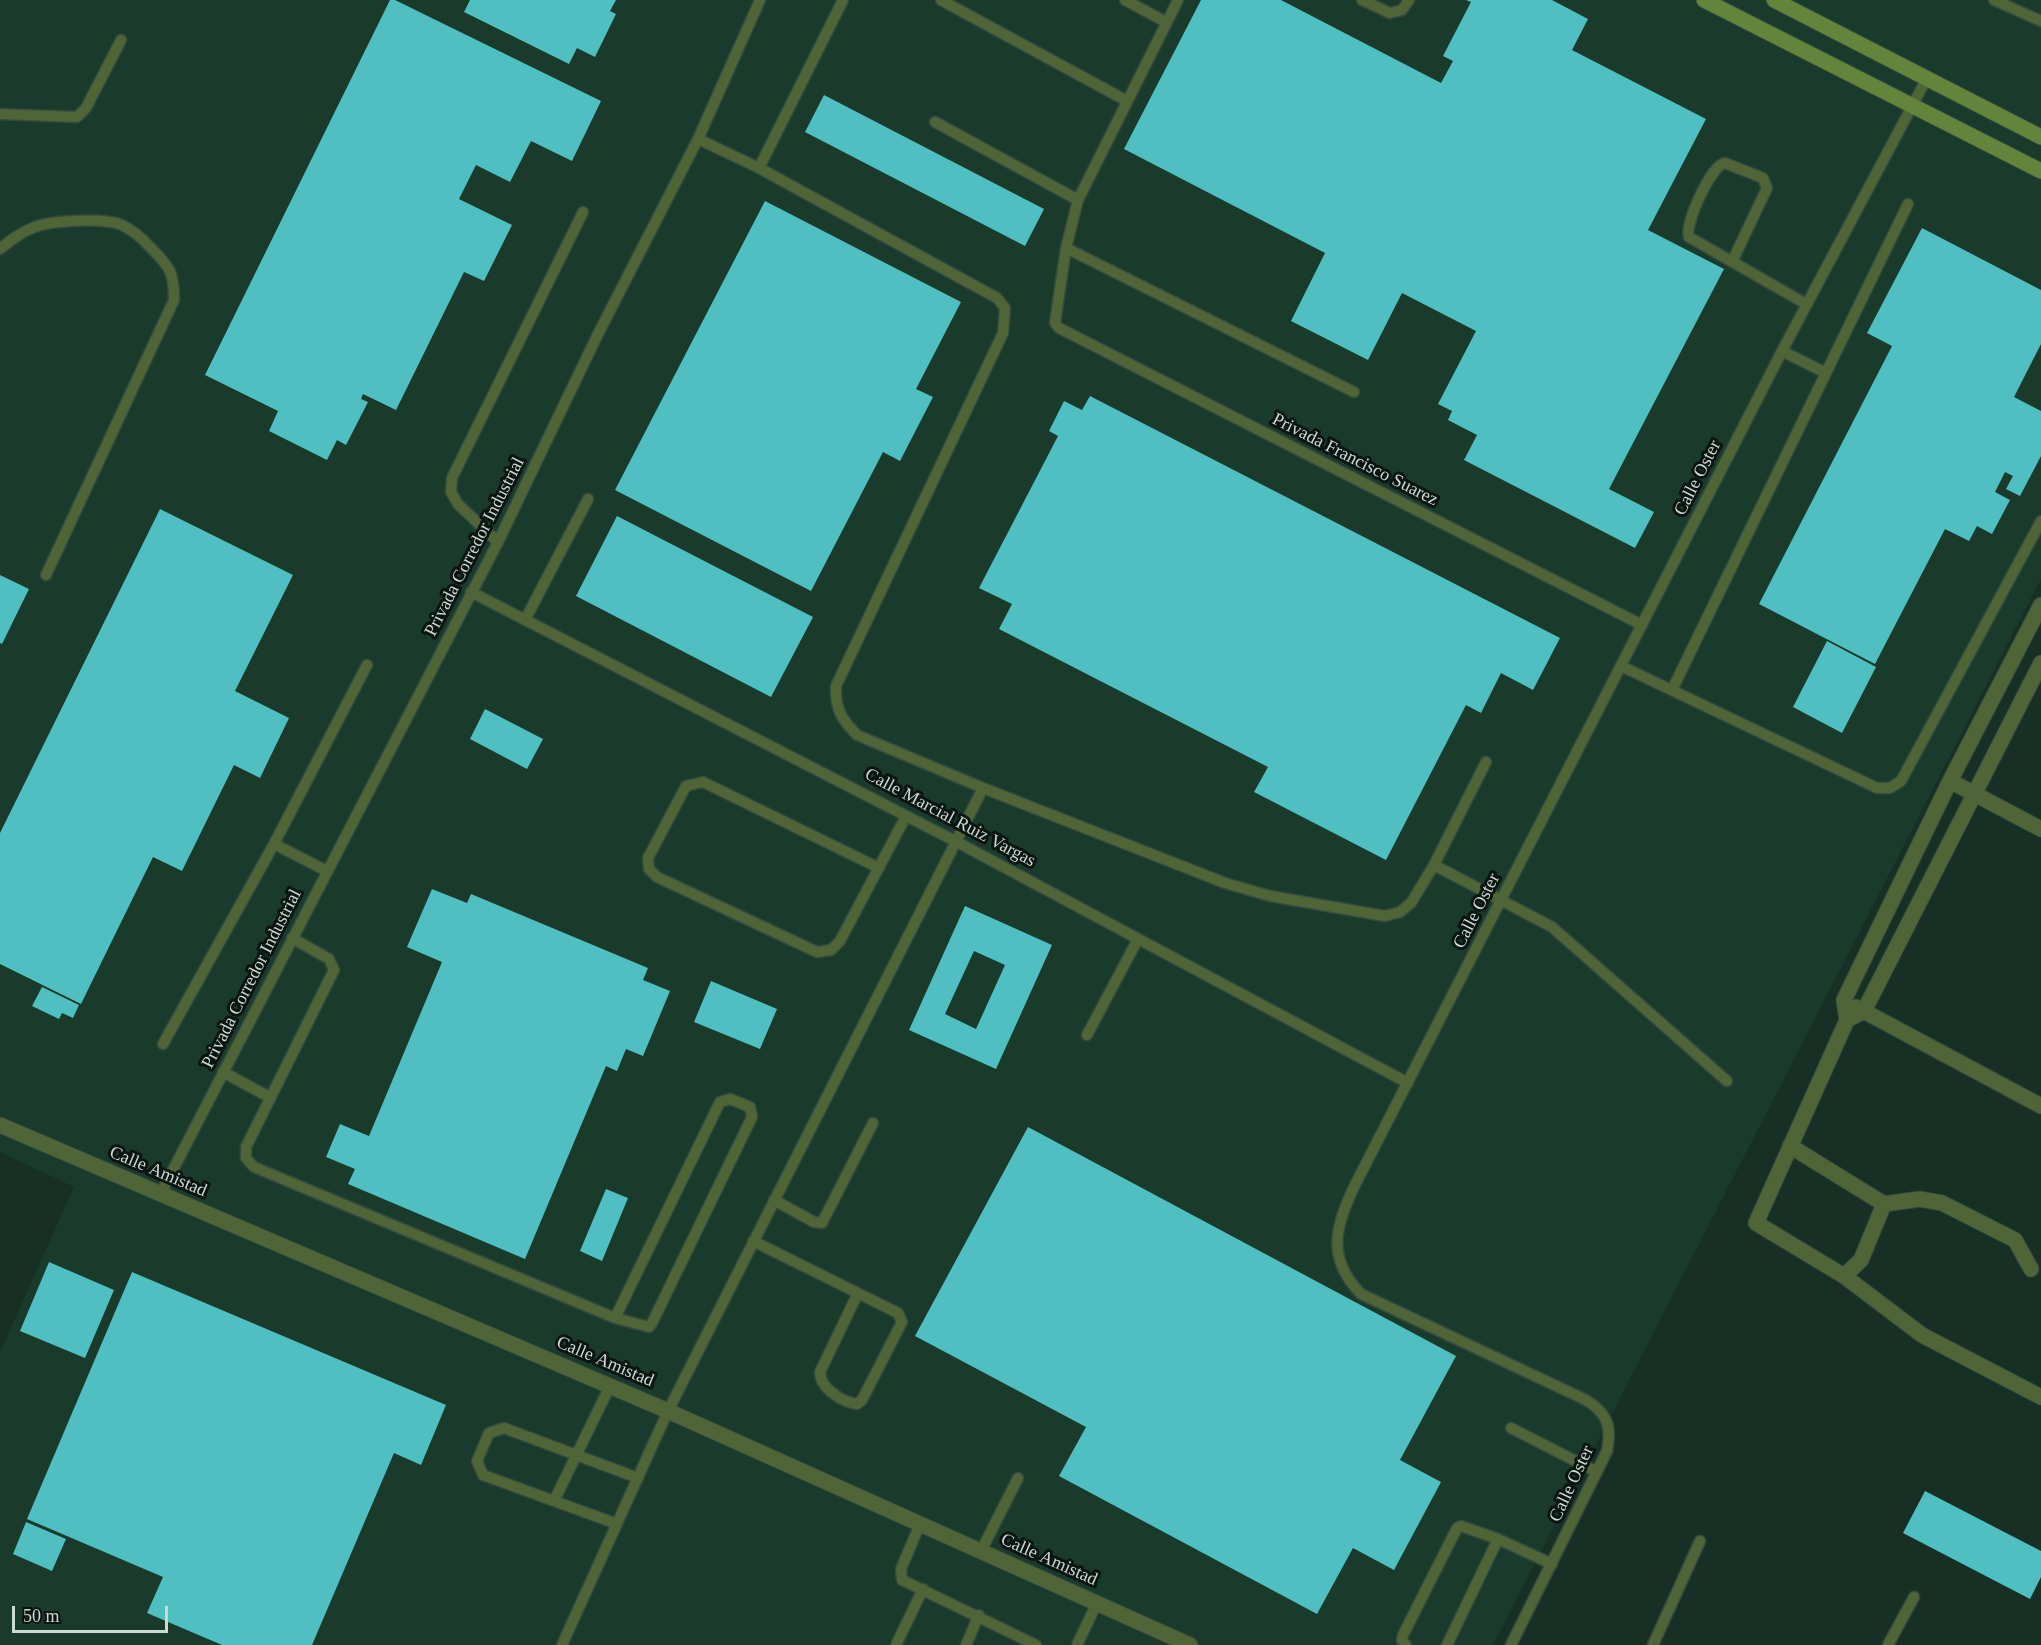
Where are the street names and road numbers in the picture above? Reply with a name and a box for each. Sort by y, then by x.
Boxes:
street label: Privada Francisco Suarez [1269,409,1441,511]
street label: Calle Oster [1670,437,1726,519]
street label: Privada Corredor Industrial [420,454,530,640]
street label: Calle Marcial Ruiz Vargas [861,764,1039,872]
street label: Calle Oster [1449,870,1505,952]
street label: Privada Corredor Industrial [197,886,307,1072]
street label: Calle Amistad [106,1142,210,1202]
street label: Calle Amistad [553,1332,657,1392]
street label: Calle Oster [1545,1443,1599,1525]
street label: Calle Amistad [997,1529,1101,1591]

